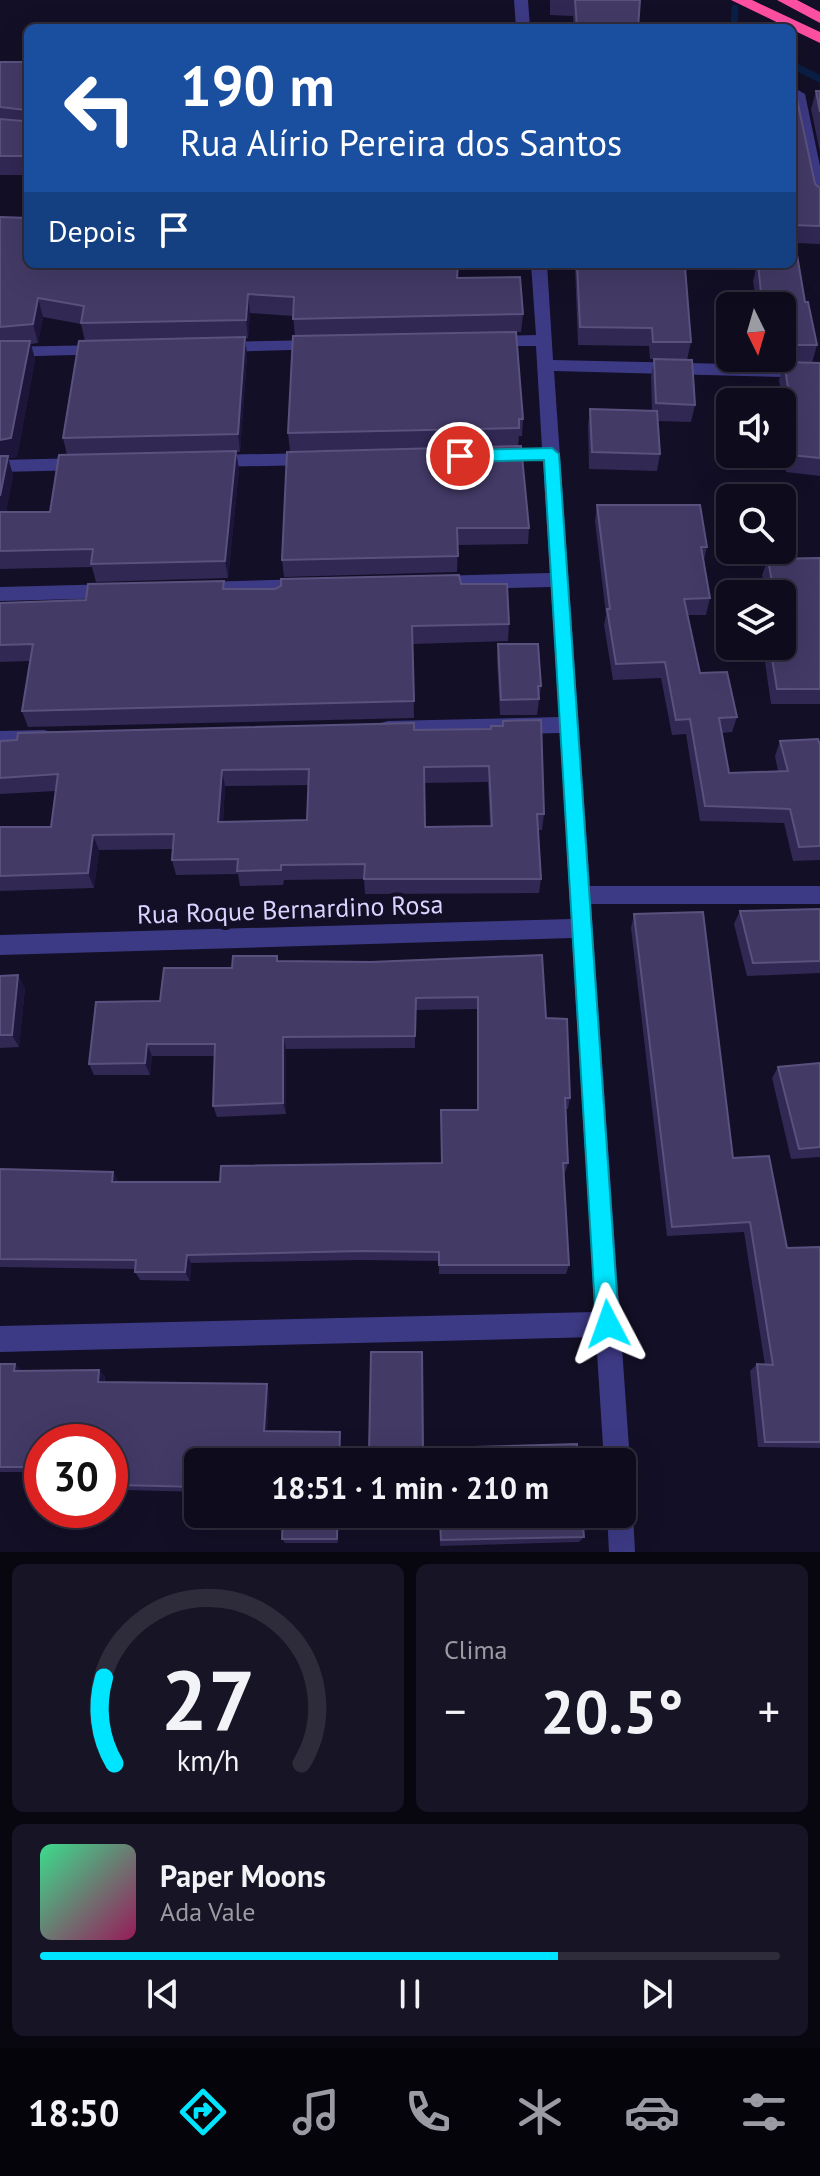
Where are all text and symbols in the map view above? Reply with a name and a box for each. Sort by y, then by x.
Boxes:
text: 190 m [180,49,335,121]
icon: left [48,56,152,160]
text: Rua Alírio Pereira dos Santos [180,119,622,166]
icon: arrive [152,208,196,252]
text: Depois [48,211,136,250]
north arrow [716,292,796,372]
map controls [716,292,796,660]
button: sound [716,388,796,468]
pin [426,422,494,490]
icon: arrive [438,434,482,478]
button: search [716,484,796,564]
button: layers [716,580,796,660]
street label: Rua Roque Bernardino Rosa [136,887,444,931]
position arrow [566,1282,650,1366]
speed limit sign: 30 [24,1424,128,1528]
text: 18:51 · 1 min · 210 m [271,1468,549,1507]
text: Clima [444,1633,507,1666]
text: 27 [161,1645,255,1753]
text: 20.5° [540,1672,684,1750]
text: − [444,1682,466,1739]
text: + [758,1682,780,1739]
text: km/h [177,1742,239,1779]
text: Paper Moons [160,1856,326,1895]
text: Ada Vale [160,1895,255,1928]
icon: previous [141,1972,185,2016]
icon: pause [388,1972,432,2016]
icon: next [635,1972,679,2016]
icon: directions [175,2084,231,2140]
icon: music [288,2084,344,2140]
icon: phone [400,2084,456,2140]
icon: climate [512,2084,568,2140]
icon: car [624,2084,680,2140]
icon: filters [736,2084,792,2140]
text: 18:50 [28,2089,119,2136]

